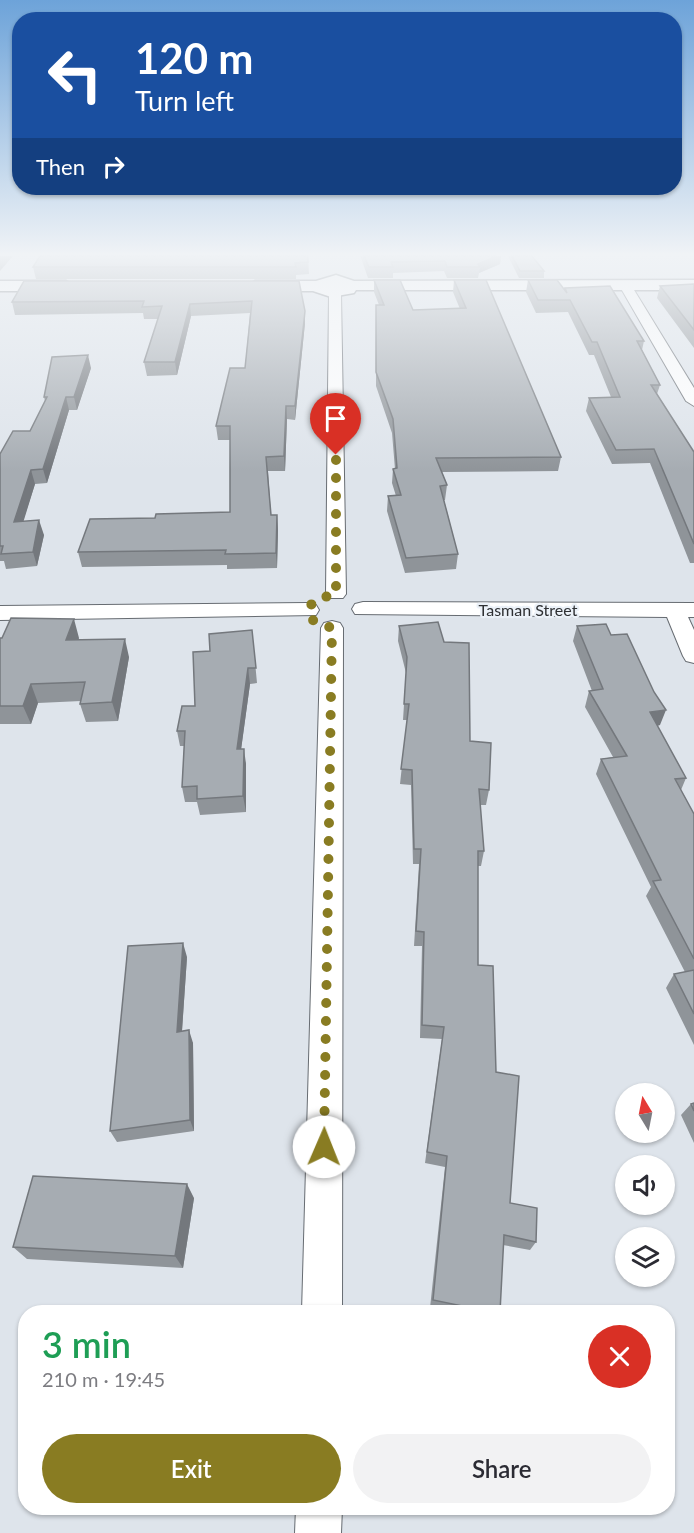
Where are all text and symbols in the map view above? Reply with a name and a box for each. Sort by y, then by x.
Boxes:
text: 120 m [135,33,253,83]
icon: left [36,36,114,114]
text: Turn left [135,84,234,117]
icon: right [97,150,130,183]
text: Then [36,153,85,180]
pin [310,393,361,455]
icon: arrive [319,402,352,435]
street label: Tasman Street [479,600,578,619]
north arrow [615,1083,675,1143]
map controls [615,1083,675,1287]
position arrow [292,1115,356,1179]
button: sound [615,1155,675,1215]
button: layers [615,1227,675,1287]
text: 3 min [42,1322,131,1366]
button: close [588,1325,651,1388]
text: 210 m · 19:45 [42,1367,165,1391]
button: Exit [42,1434,341,1503]
button: Share [353,1434,651,1503]

